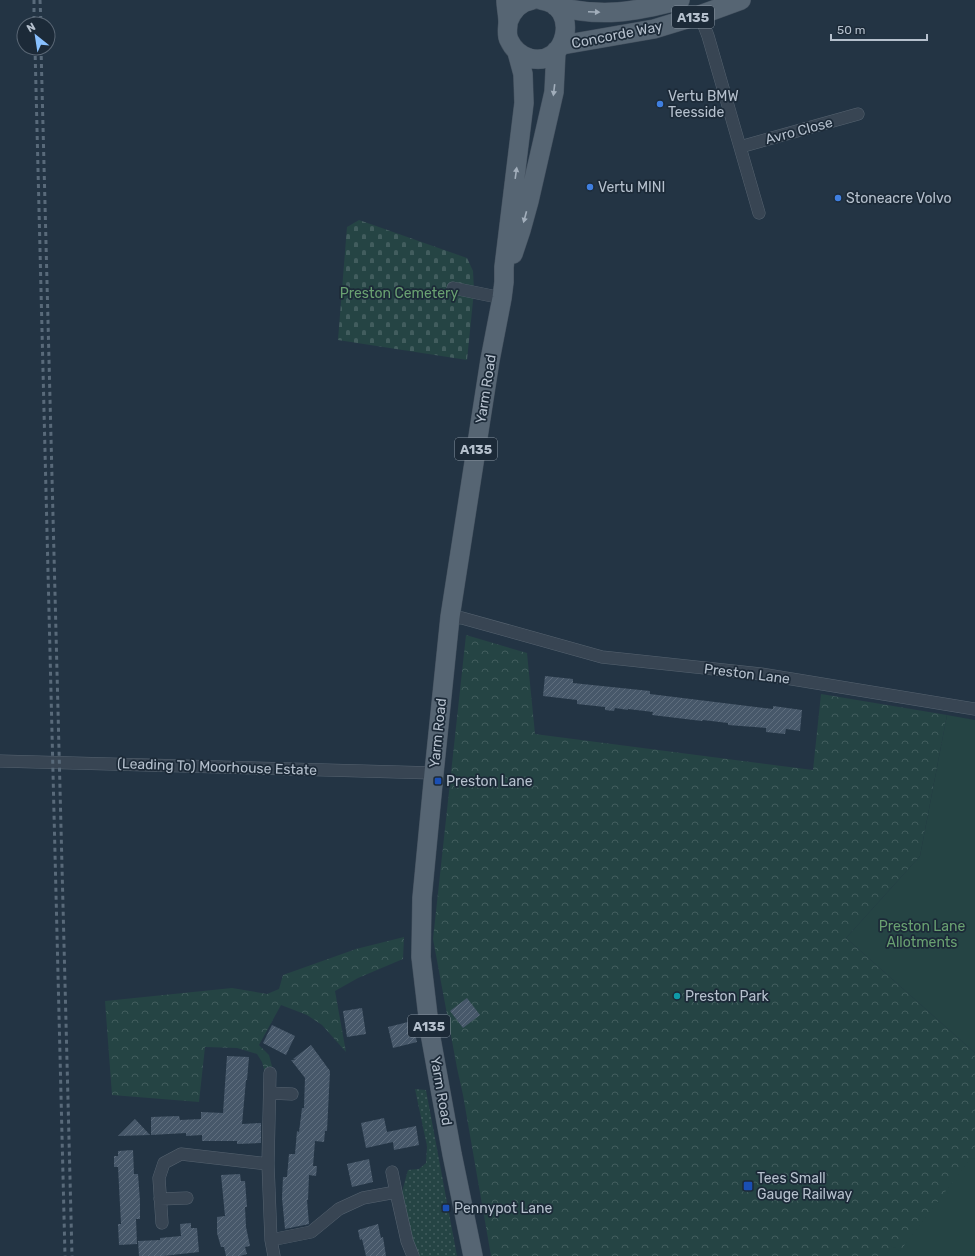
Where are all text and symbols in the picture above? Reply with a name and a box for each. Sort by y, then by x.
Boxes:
road number: A135 [672,6,714,28]
one-way arrow [588,9,601,15]
north arrow [16,16,56,56]
scale bar [831,16,927,42]
street label: Concorde Way [570,18,664,52]
text: N [25,20,38,35]
text: 50 m [837,23,865,37]
one-way arrow [551,84,557,96]
place label: Vertu BMW Teesside [668,88,739,121]
marker: Vertu BMW Teesside [655,99,665,109]
street label: Avro Close [763,114,835,148]
one-way arrow [513,167,519,179]
place label: Vertu MINI [598,179,665,196]
marker: Vertu MINI [585,182,595,192]
place label: Stoneacre Volvo [846,190,951,207]
marker: Stoneacre Volvo [833,193,843,203]
one-way arrow [522,211,528,223]
park label: Preston Cemetery [340,285,458,302]
street label: Yarm Road [472,353,500,425]
road number: A135 [455,438,497,460]
street label: Preston Lane [703,660,791,688]
street label: Yarm Road [426,697,450,769]
street label: (Leading To) Moorhouse Estate [117,755,317,779]
place label: Preston Lane [446,773,533,790]
marker: Preston Lane [433,776,443,786]
park label: Preston Lane Allotments [879,918,965,951]
place label: Preston Park [685,988,769,1005]
marker: Preston Park [672,991,682,1001]
road number: A135 [408,1015,450,1037]
street label: Yarm Road [427,1055,455,1127]
place label: Tees Small Gauge Railway [757,1170,853,1203]
marker: Tees Small Gauge Railway [742,1180,754,1192]
place label: Pennypot Lane [454,1200,553,1217]
marker: Pennypot Lane [441,1203,451,1213]

